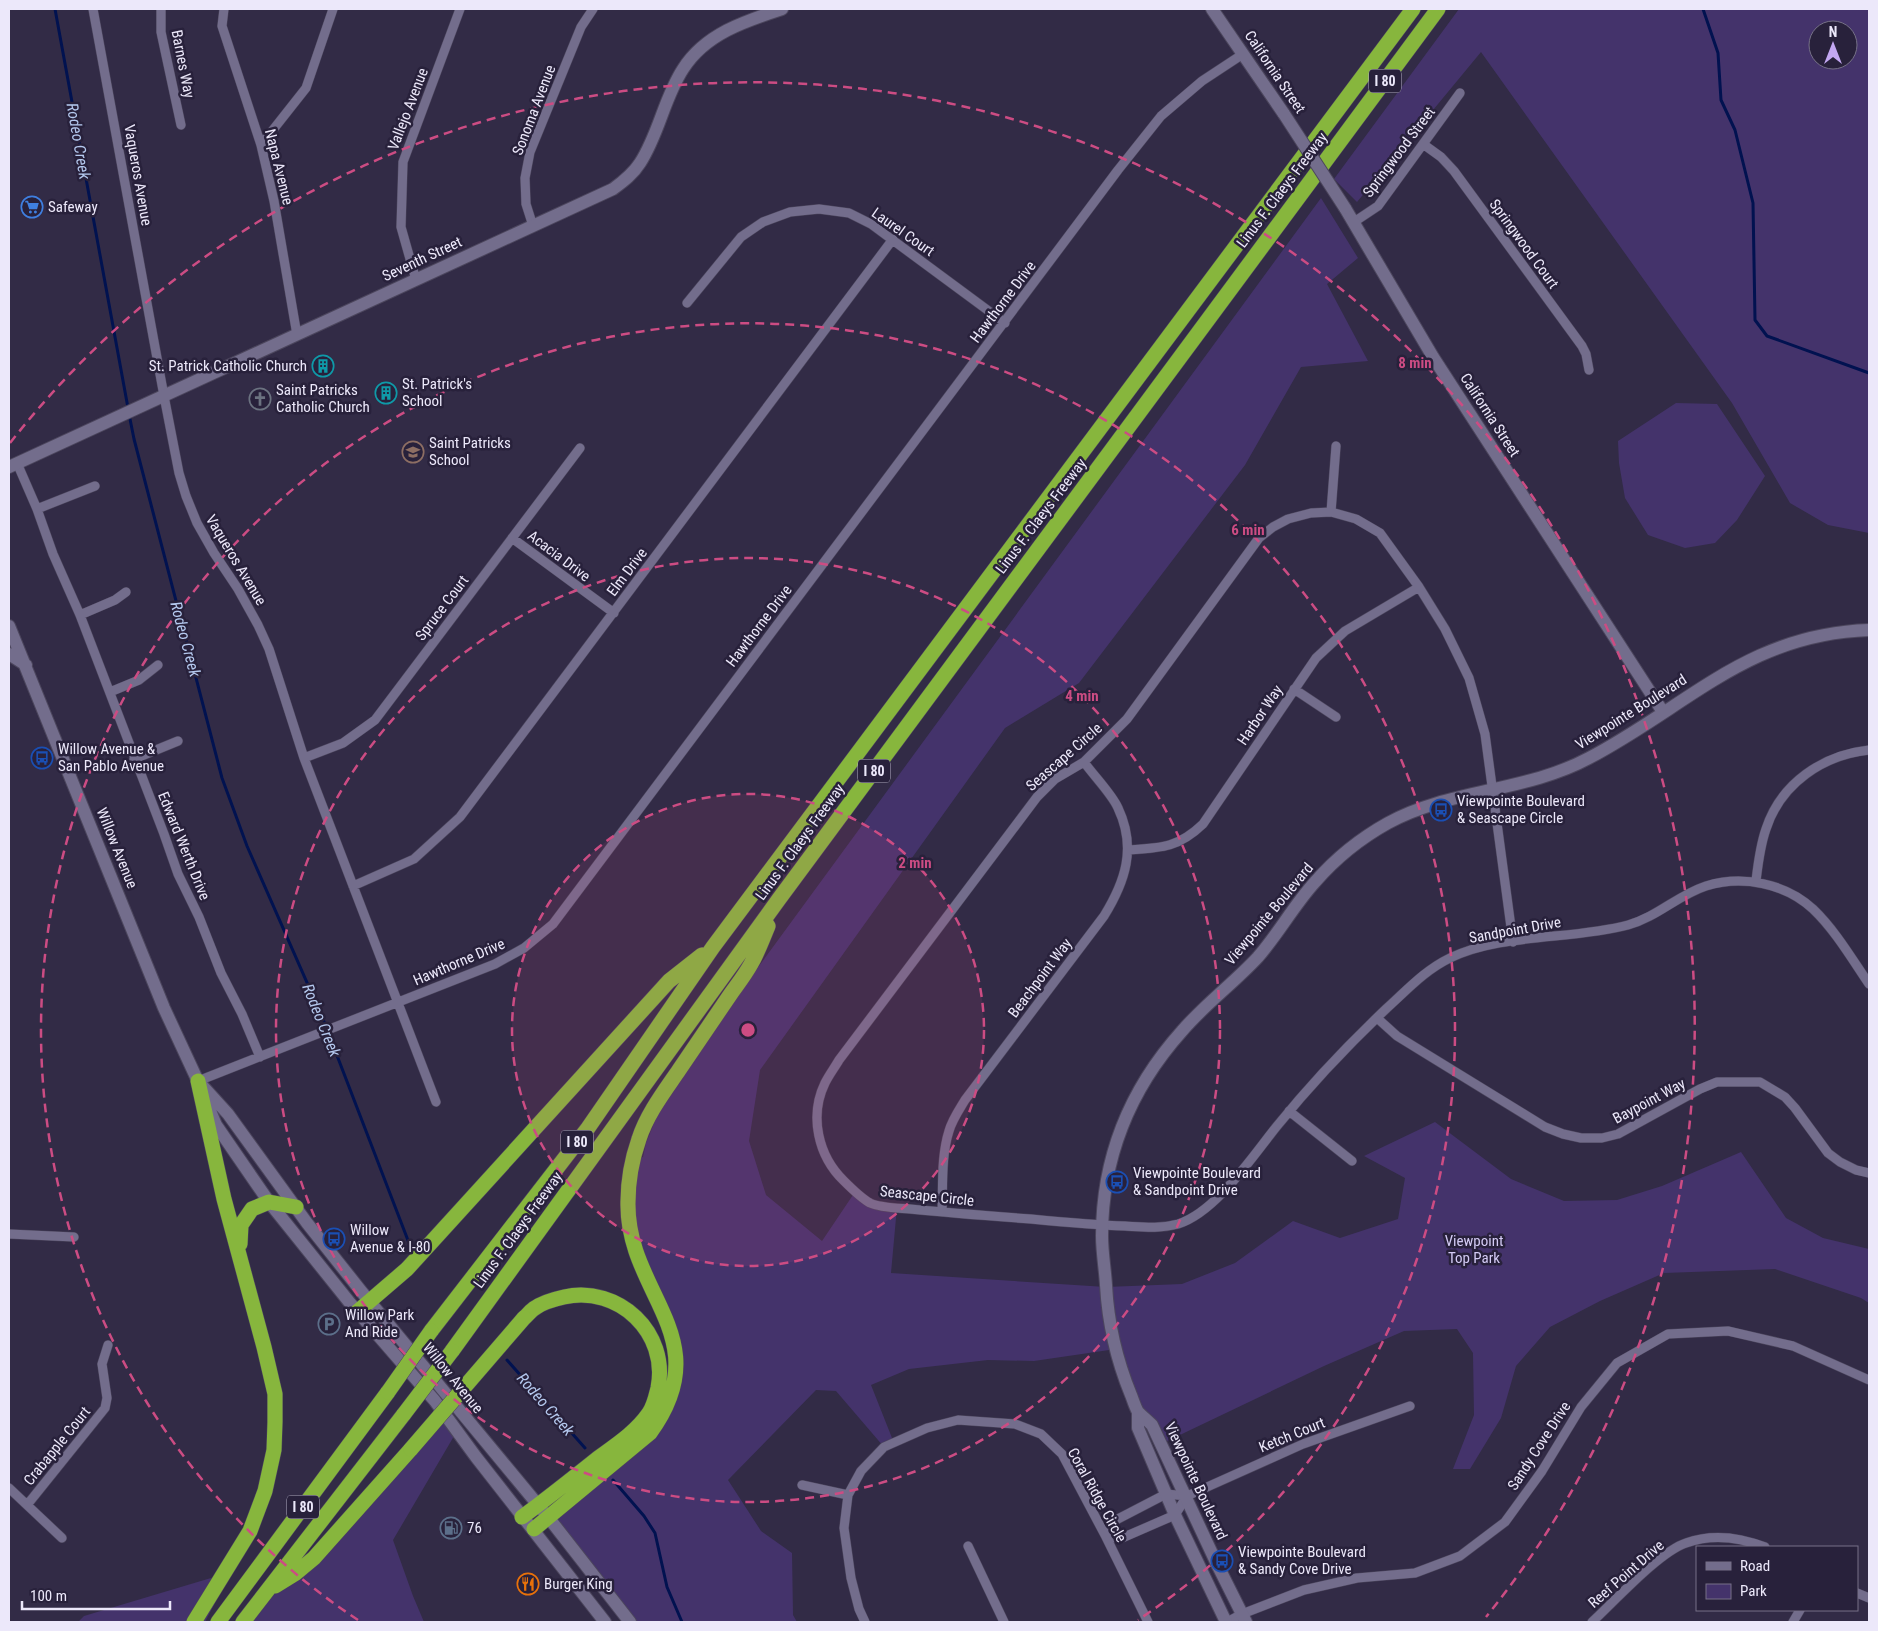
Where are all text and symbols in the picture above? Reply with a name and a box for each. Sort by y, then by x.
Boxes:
north arrow [1808,20,1858,70]
text: N [1829,24,1837,40]
street label: California Street [1241,27,1309,117]
street label: Barnes Way [168,28,198,100]
street label: Sonoma Avenue [509,62,559,158]
street label: Vallejo Avenue [384,65,432,153]
road number: I 80 [1369,70,1401,92]
water label: Rodeo Creek [62,101,95,182]
street label: Springwood Street [1359,103,1439,201]
street label: Vaqueros Avenue [120,123,156,227]
street label: Napa Avenue [261,127,297,207]
street label: Linus F. Claeys Freeway [1233,129,1331,251]
supermarket icon: Safeway [20,195,44,219]
street label: Springwood Court [1486,196,1562,292]
place label: Safeway [48,198,98,216]
street label: Laurel Court [868,204,938,260]
street label: Seventh Street [379,233,465,285]
street label: Hawthorne Drive [966,258,1040,346]
building icon: St. Patrick Catholic Church [311,354,335,378]
text: 8 min [1398,354,1432,372]
place label: St. Patrick Catholic Church [149,357,307,375]
street label: California Street [1456,370,1524,460]
place label: St. Patrick's School [402,375,472,410]
place label: Saint Patricks Catholic Church [276,381,370,416]
building icon: St. Patrick's School [374,381,398,405]
church icon: Saint Patricks Catholic Church [248,387,272,411]
place label: Saint Patricks School [429,434,511,469]
school or university icon: Saint Patricks School [401,440,425,464]
street label: Linus F. Claeys Freeway [992,455,1090,577]
street label: Vaqueros Avenue [202,511,270,609]
text: 6 min [1231,521,1265,539]
street label: Acacia Drive [524,527,594,585]
street label: Elm Drive [603,544,651,600]
street label: Spruce Court [412,572,472,644]
street label: Hawthorne Drive [722,582,796,670]
water label: Rodeo Creek [166,599,205,680]
street label: Viewpointe Boulevard [1572,670,1690,754]
street label: Harbor Way [1233,682,1287,748]
text: 4 min [1065,687,1099,705]
street label: Seascape Circle [1022,719,1106,795]
place label: Willow Avenue & San Pablo Avenue [58,740,164,775]
bus stop icon: Willow Avenue & San Pablo Avenue [30,746,54,770]
road number: I 80 [858,759,890,782]
street label: Linus F. Claeys Freeway [752,780,848,904]
street label: Edward Werth Drive [154,789,214,903]
place label: Viewpointe Boulevard & Seascape Circle [1457,792,1585,827]
bus stop icon: Viewpointe Boulevard & Seascape Circle [1429,798,1453,822]
street label: Willow Avenue [93,805,141,891]
text: 2 min [898,854,932,872]
street label: Viewpointe Boulevard [1221,859,1317,969]
street label: Sandpoint Drive [1468,913,1562,947]
street label: Hawthorne Drive [411,935,507,989]
street label: Beachpoint Way [1004,935,1076,1021]
water label: Rodeo Creek [298,981,345,1061]
centre of rings [739,1021,757,1039]
street label: Baypoint Way [1610,1074,1688,1128]
road number: I 80 [561,1130,593,1154]
place label: Viewpointe Boulevard & Sandpoint Drive [1133,1164,1261,1199]
street label: Linus F. Claeys Freeway [470,1168,566,1292]
bus stop icon: Viewpointe Boulevard & Sandpoint Drive [1105,1170,1129,1194]
street label: Seascape Circle [879,1182,975,1210]
place label: Willow Avenue & I-80 [350,1221,431,1256]
bus stop icon: Willow Avenue & I-80 [322,1227,346,1251]
park label: Viewpoint Top Park [1445,1232,1503,1267]
place label: Willow Park And Ride [345,1306,414,1341]
parking icon: Willow Park And Ride [317,1312,341,1336]
street label: Willow Avenue [419,1339,487,1417]
water label: Rodeo Creek [513,1369,579,1441]
street label: Sandy Cove Drive [1504,1398,1574,1494]
street label: Crabapple Court [20,1403,94,1489]
street label: Ketch Court [1256,1414,1328,1456]
street label: Viewpointe Boulevard [1161,1419,1231,1543]
street label: Coral Ridge Circle [1064,1445,1130,1545]
road number: I 80 [287,1495,319,1518]
fuel station icon: 76 [439,1516,463,1540]
place label: 76 [467,1519,482,1537]
street label: Reef Point Drive [1584,1536,1668,1612]
place label: Viewpointe Boulevard & Sandy Cove Drive [1238,1543,1366,1578]
legend [1696,1546,1858,1611]
bus stop icon: Viewpointe Boulevard & Sandy Cove Drive [1210,1549,1234,1573]
text: Road [1740,1557,1770,1575]
restaurant icon: Burger King [516,1572,540,1596]
place label: Burger King [544,1575,613,1593]
scale bar [22,1578,170,1610]
text: Park [1740,1582,1767,1600]
text: 100 m [30,1587,67,1605]

